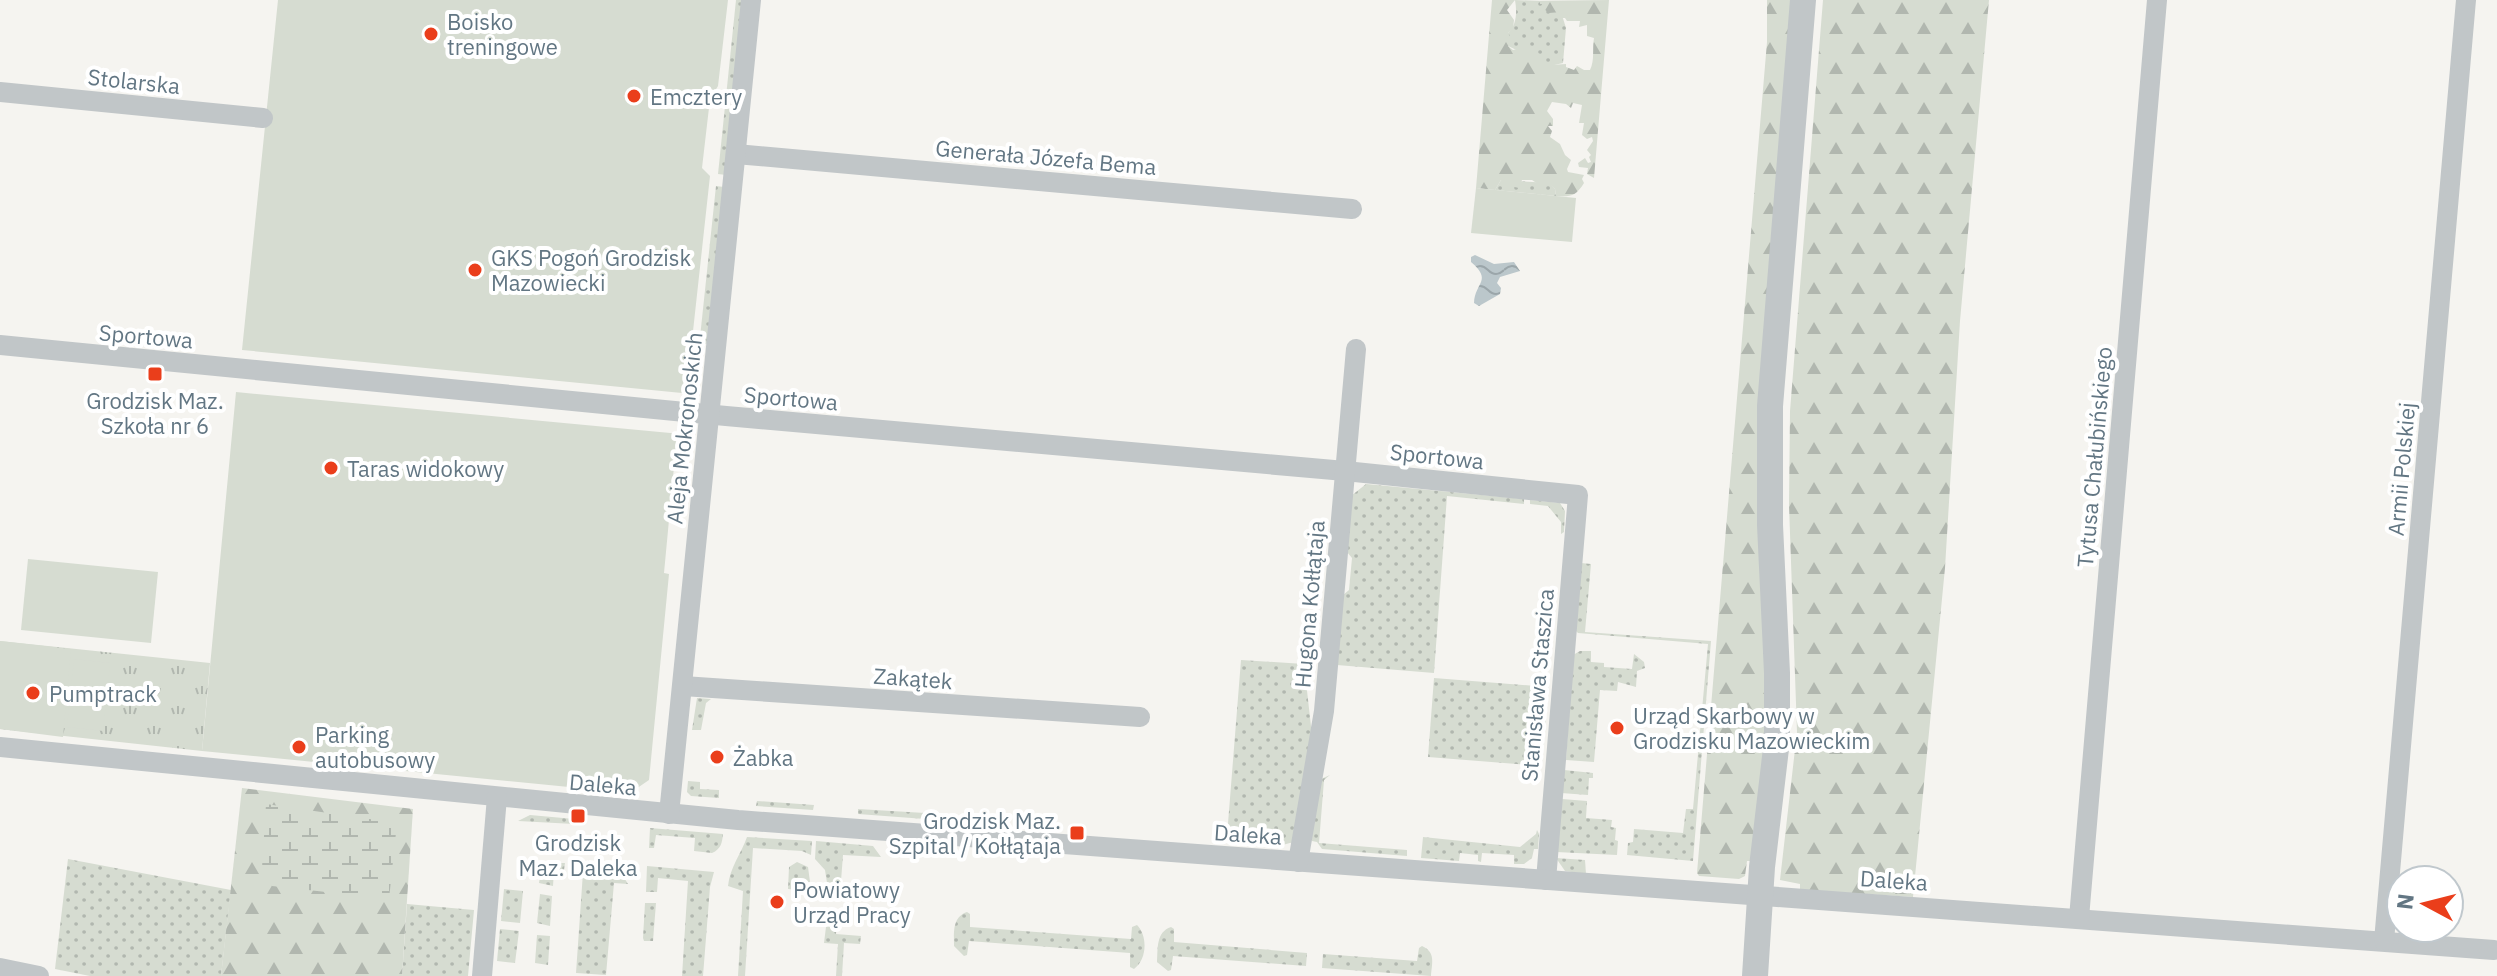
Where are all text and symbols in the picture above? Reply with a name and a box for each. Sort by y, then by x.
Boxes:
place label: Boisko treningowe [447,7,558,61]
marker: Boisko treningowe [422,25,440,43]
street label: Stolarska [86,62,182,100]
place label: Emcztery [650,82,742,111]
marker: Emcztery [625,87,643,105]
street label: Generała Józefa Bema [934,133,1158,181]
place label: GKS Pogoń Grodzisk Mazowiecki [491,243,692,297]
marker: GKS Pogoń Grodzisk Mazowiecki [466,261,484,279]
street label: Sportowa [98,317,194,355]
street label: Aleja Mokronoskich [659,331,709,525]
street label: Tytusa Chałubińskiego [2070,345,2118,569]
marker: Grodzisk Maz. Szkoła nr 6 [146,365,164,383]
street label: Sportowa [743,379,839,417]
place label: Grodzisk Maz. Szkoła nr 6 [86,386,224,440]
street label: Armii Polskiej [2381,401,2421,537]
street label: Sportowa [1389,437,1486,475]
place label: Taras widokowy [347,454,504,483]
marker: Taras widokowy [322,459,340,477]
street label: Hugona Kołłątaja [1287,519,1331,689]
street label: Stanisława Staszica [1514,587,1560,783]
street label: Zakątek [873,661,954,695]
place label: Pumptrack [49,679,157,708]
marker: Pumptrack [24,684,42,702]
place label: Urząd Skarbowy w Grodzisku Mazowieckim [1633,701,1870,755]
marker: Urząd Skarbowy w Grodzisku Mazowieckim [1608,719,1626,737]
place label: Parking autobusowy [315,720,435,774]
marker: Parking autobusowy [290,738,308,756]
place label: Żabka [733,743,794,772]
marker: Żabka [708,748,726,766]
street label: Daleka [568,767,638,801]
place label: Grodzisk Maz. Szpital / Kołłątaja [889,806,1061,860]
marker: Grodzisk Maz. Daleka [569,807,587,825]
street label: Daleka [1213,817,1283,851]
marker: Grodzisk Maz. Szpital / Kołłątaja [1068,824,1086,842]
place label: Grodzisk Maz. Daleka [518,828,638,882]
street label: Daleka [1859,863,1929,897]
north arrow [2385,864,2465,944]
place label: Powiatowy Urząd Pracy [793,875,911,929]
text: N [2389,892,2420,911]
marker: Powiatowy Urząd Pracy [768,893,786,911]

